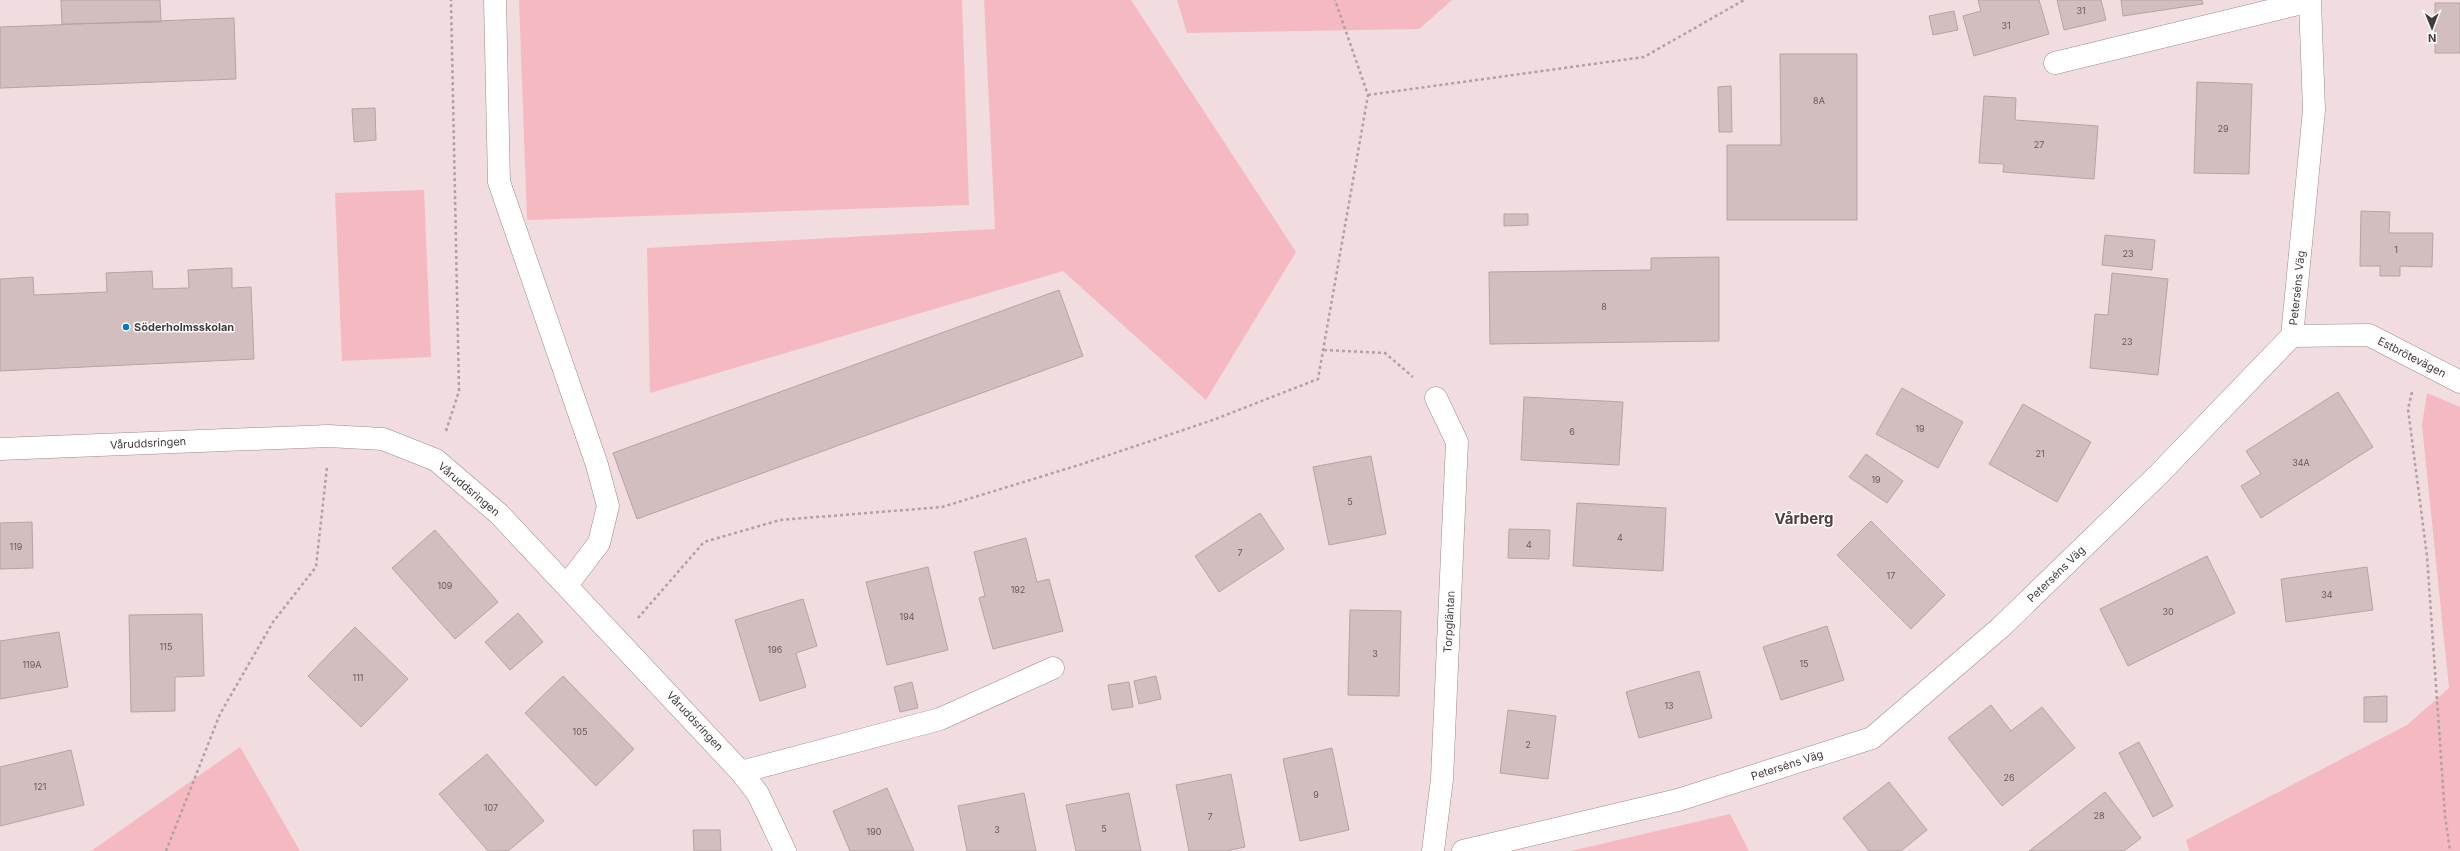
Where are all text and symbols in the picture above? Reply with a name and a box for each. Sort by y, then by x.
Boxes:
house number: 31 [2076,5,2086,16]
north arrow [2412,8,2452,48]
house number: 31 [2001,20,2011,31]
text: N [2428,31,2436,45]
house number: 8A [1813,95,1825,106]
house number: 29 [2217,123,2229,134]
house number: 27 [2034,139,2044,150]
house number: 1 [2394,244,2398,255]
house number: 23 [2122,248,2134,259]
street label: Peterséns Väg [2286,250,2308,326]
house number: 8 [1601,301,1607,312]
place label: Söderholmsskolan [134,320,234,334]
marker: Söderholmsskolan [121,322,131,332]
street label: Estbrötevägen [2375,334,2449,380]
house number: 23 [2121,336,2133,347]
house number: 19 [1915,423,1925,434]
house number: 6 [1569,426,1575,437]
street label: Våruddsringen [110,434,186,452]
house number: 21 [2035,448,2045,459]
house number: 34A [2292,457,2310,468]
street label: Våruddsringen [435,459,503,519]
house number: 19 [1871,474,1881,485]
house number: 5 [1347,496,1353,507]
district label: Vårberg [1775,509,1833,528]
house number: 4 [1617,532,1623,543]
house number: 4 [1526,539,1532,550]
house number: 119 [10,541,23,552]
street label: Peterséns Väg [2024,543,2088,605]
house number: 7 [1237,547,1243,558]
house number: 17 [1887,570,1895,581]
house number: 109 [438,580,453,591]
house number: 192 [1011,584,1025,595]
house number: 34 [2321,589,2333,600]
street label: Torpgläntan [1440,591,1458,653]
house number: 30 [2162,606,2174,617]
house number: 194 [899,611,915,622]
house number: 115 [160,641,172,652]
house number: 196 [768,644,783,655]
house number: 3 [1372,648,1378,659]
house number: 15 [1799,658,1809,669]
house number: 119A [22,659,42,670]
house number: 111 [353,672,363,683]
street label: Våruddsringen [664,688,726,754]
house number: 13 [1664,700,1674,711]
house number: 105 [573,726,587,737]
house number: 2 [1525,739,1531,750]
street label: Peterséns Väg [1749,747,1825,783]
house number: 26 [2003,772,2015,783]
house number: 121 [34,781,46,792]
house number: 9 [1313,789,1319,800]
house number: 107 [484,802,498,813]
house number: 28 [2093,810,2105,821]
house number: 7 [1207,811,1213,822]
house number: 5 [1101,823,1107,834]
house number: 3 [994,824,1000,835]
house number: 190 [867,826,882,837]

